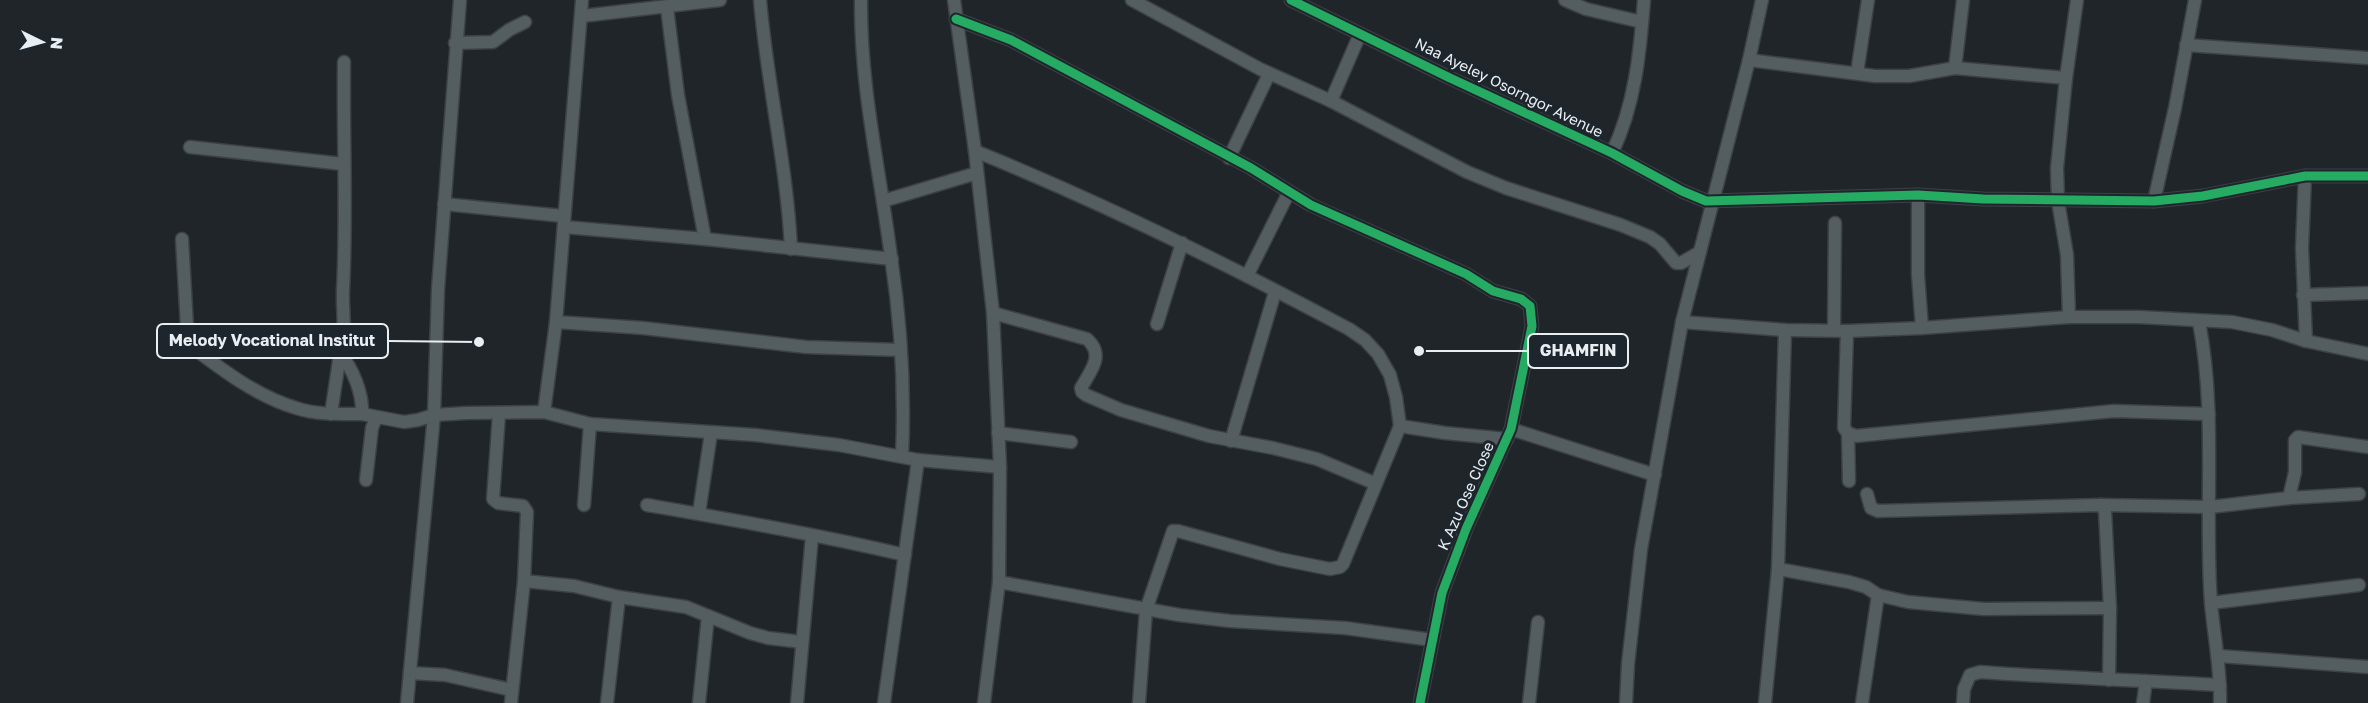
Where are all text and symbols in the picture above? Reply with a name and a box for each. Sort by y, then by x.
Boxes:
north arrow [12,12,72,72]
street label: Naa Ayeley Osorngor Avenue [1412,34,1607,141]
text: N [46,36,67,50]
callout: Melody Vocational Institut [157,324,388,358]
text: Melody Vocational Institut [169,330,375,350]
callout: GHAMFIN [1528,334,1628,368]
text: GHAMFIN [1540,340,1616,360]
street label: K Azu Ose Close [1433,438,1497,553]

